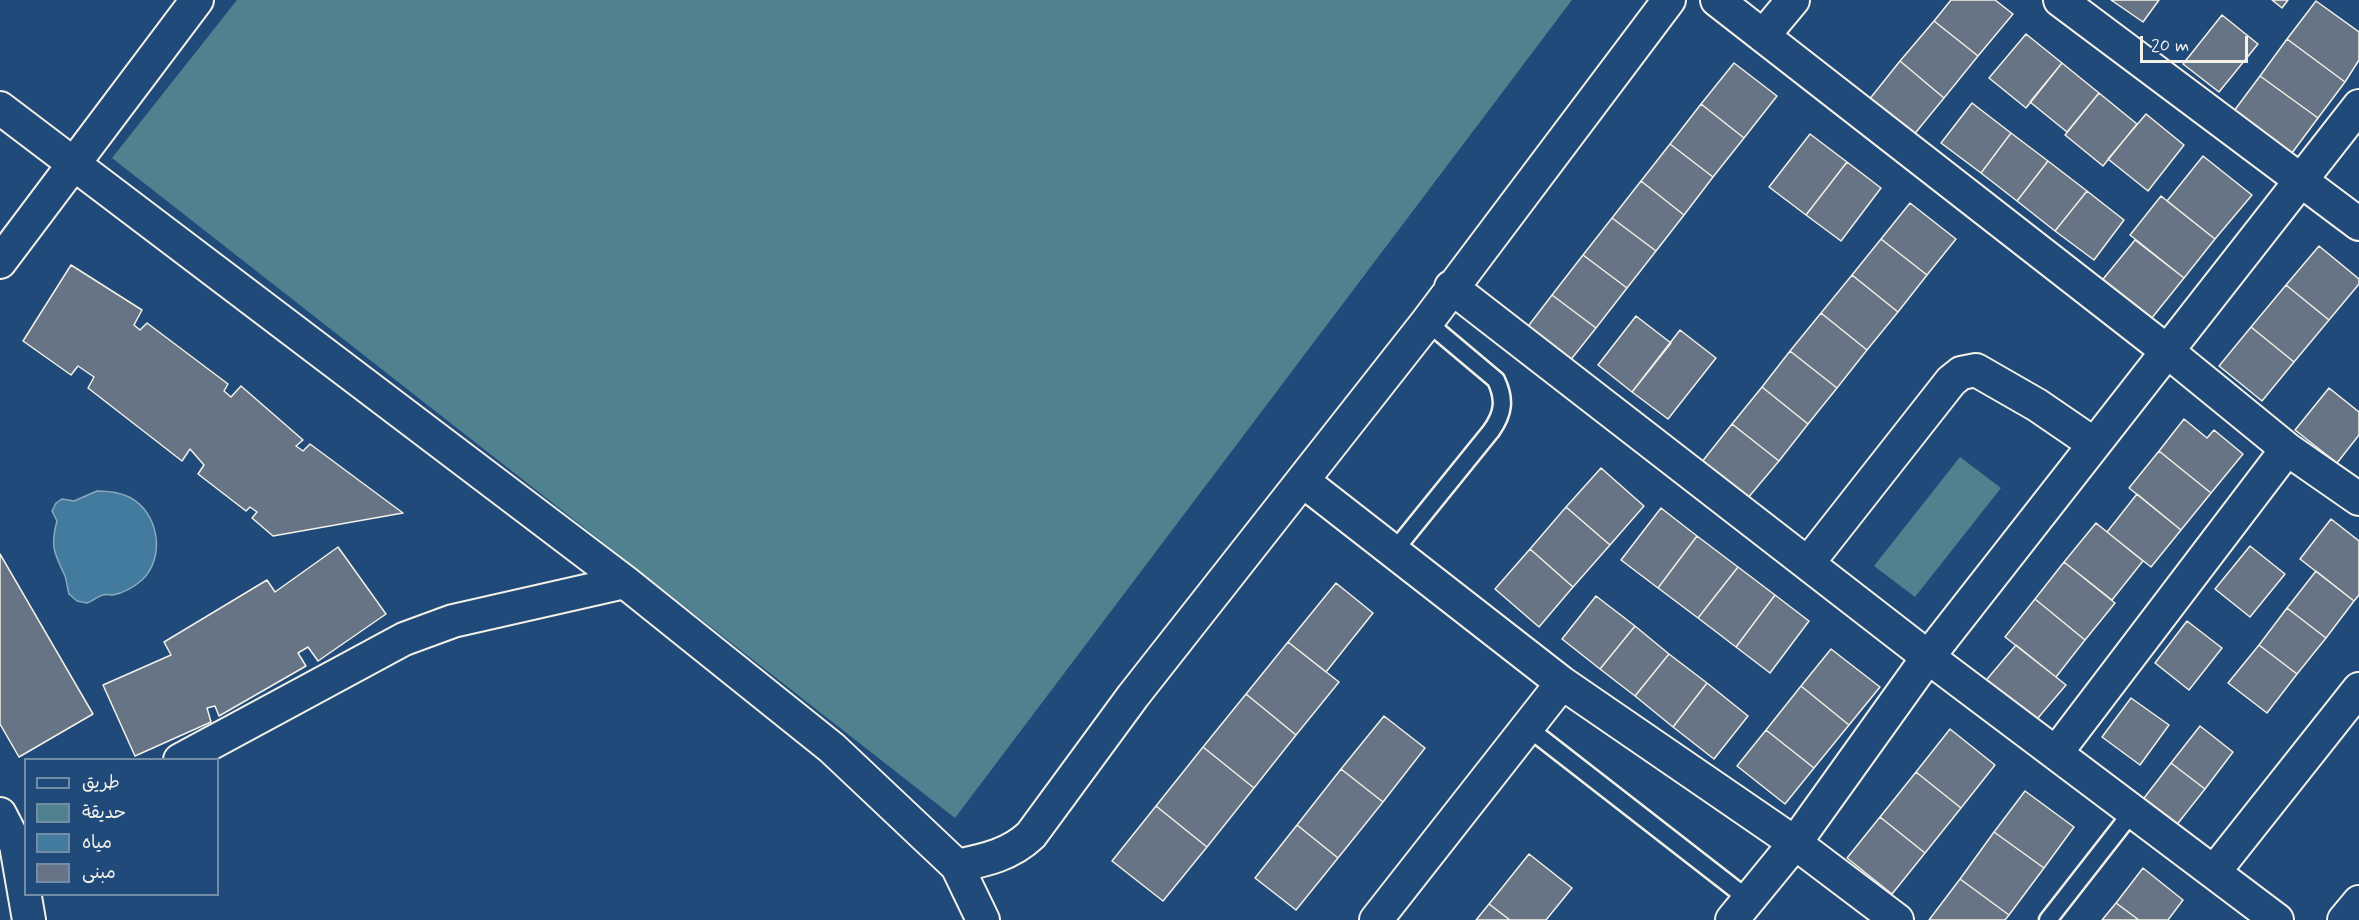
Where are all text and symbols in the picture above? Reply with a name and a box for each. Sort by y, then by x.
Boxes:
scale bar [2143,24,2251,62]
text: 20 m [2151,34,2189,58]
legend [24,758,219,896]
text: طريق [82,771,120,795]
text: حديقة [82,801,126,825]
text: مياه [82,831,112,855]
text: مبنى [82,861,116,885]

